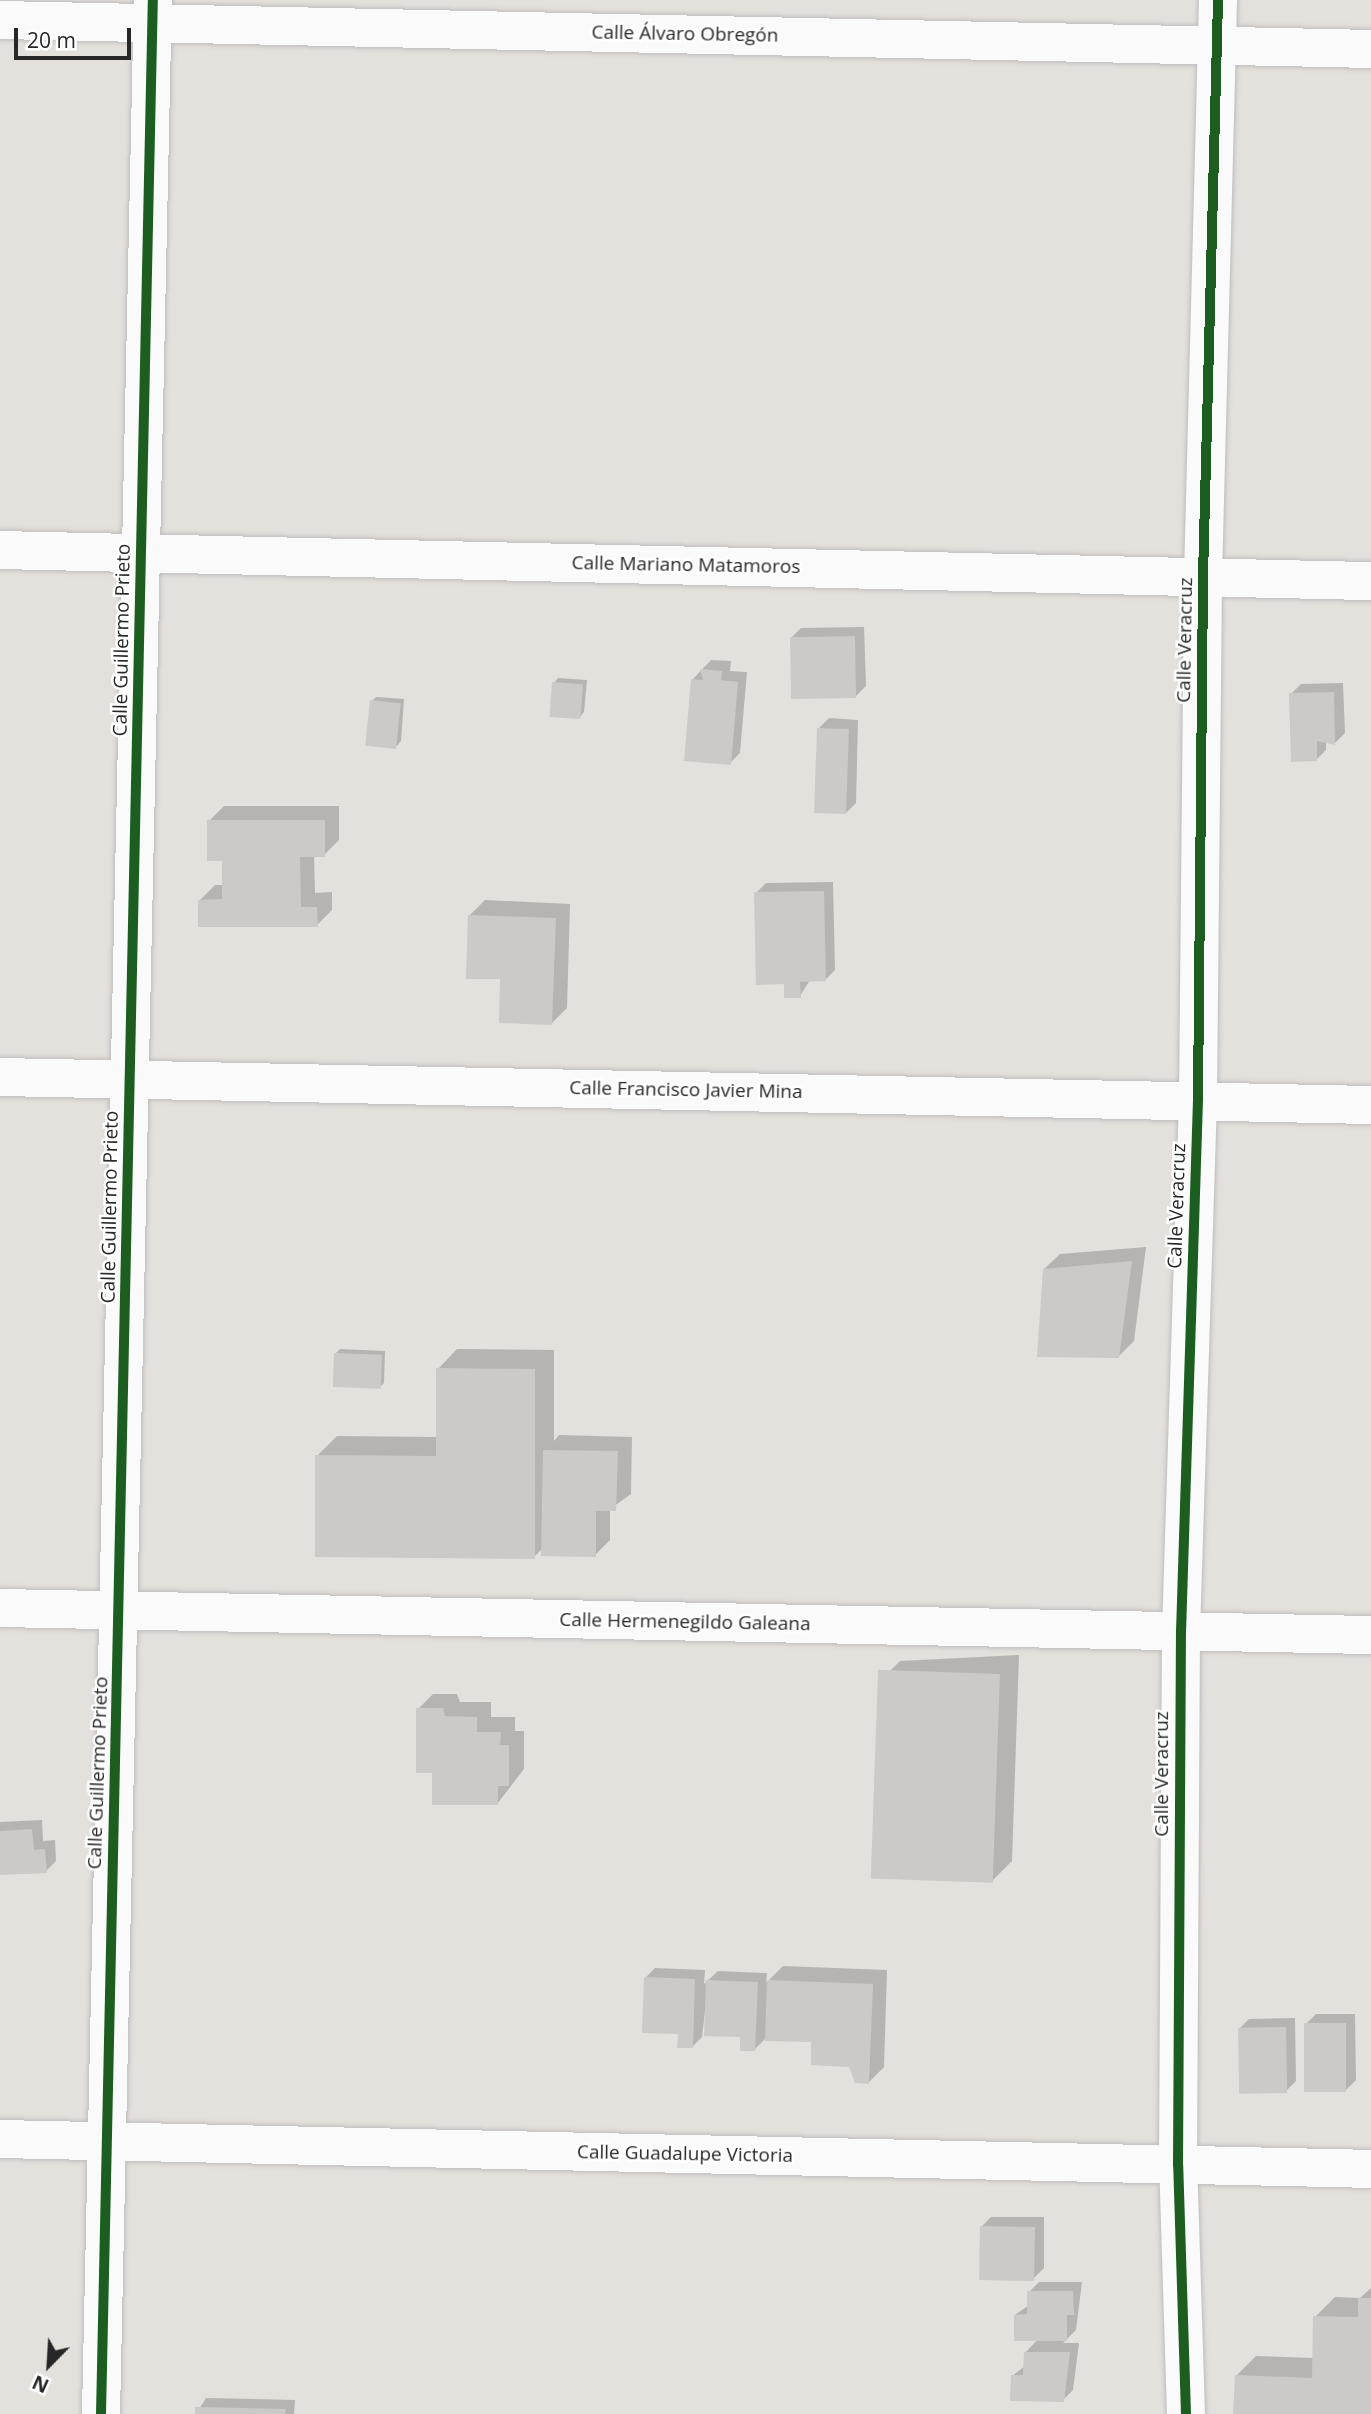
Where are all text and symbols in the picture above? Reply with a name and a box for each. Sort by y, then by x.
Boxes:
scale bar [18,14,135,58]
street label: Calle Álvaro Obregón [591,21,779,47]
text: 20 m [27,26,76,54]
street label: Calle Guillermo Prieto [109,543,135,737]
street label: Calle Mariano Matamoros [571,552,801,578]
street label: Calle Veracruz [1173,577,1197,703]
street label: Calle Francisco Javier Mina [569,1077,803,1103]
street label: Calle Guillermo Prieto [97,1110,123,1304]
street label: Calle Veracruz [1163,1143,1191,1269]
street label: Calle Hermenegildo Galeana [559,1608,811,1636]
street label: Calle Guillermo Prieto [83,1676,113,1870]
street label: Calle Veracruz [1151,1711,1173,1837]
street label: Calle Guadalupe Victoria [577,2141,793,2167]
north arrow [14,2330,84,2400]
text: N [28,2369,53,2399]

